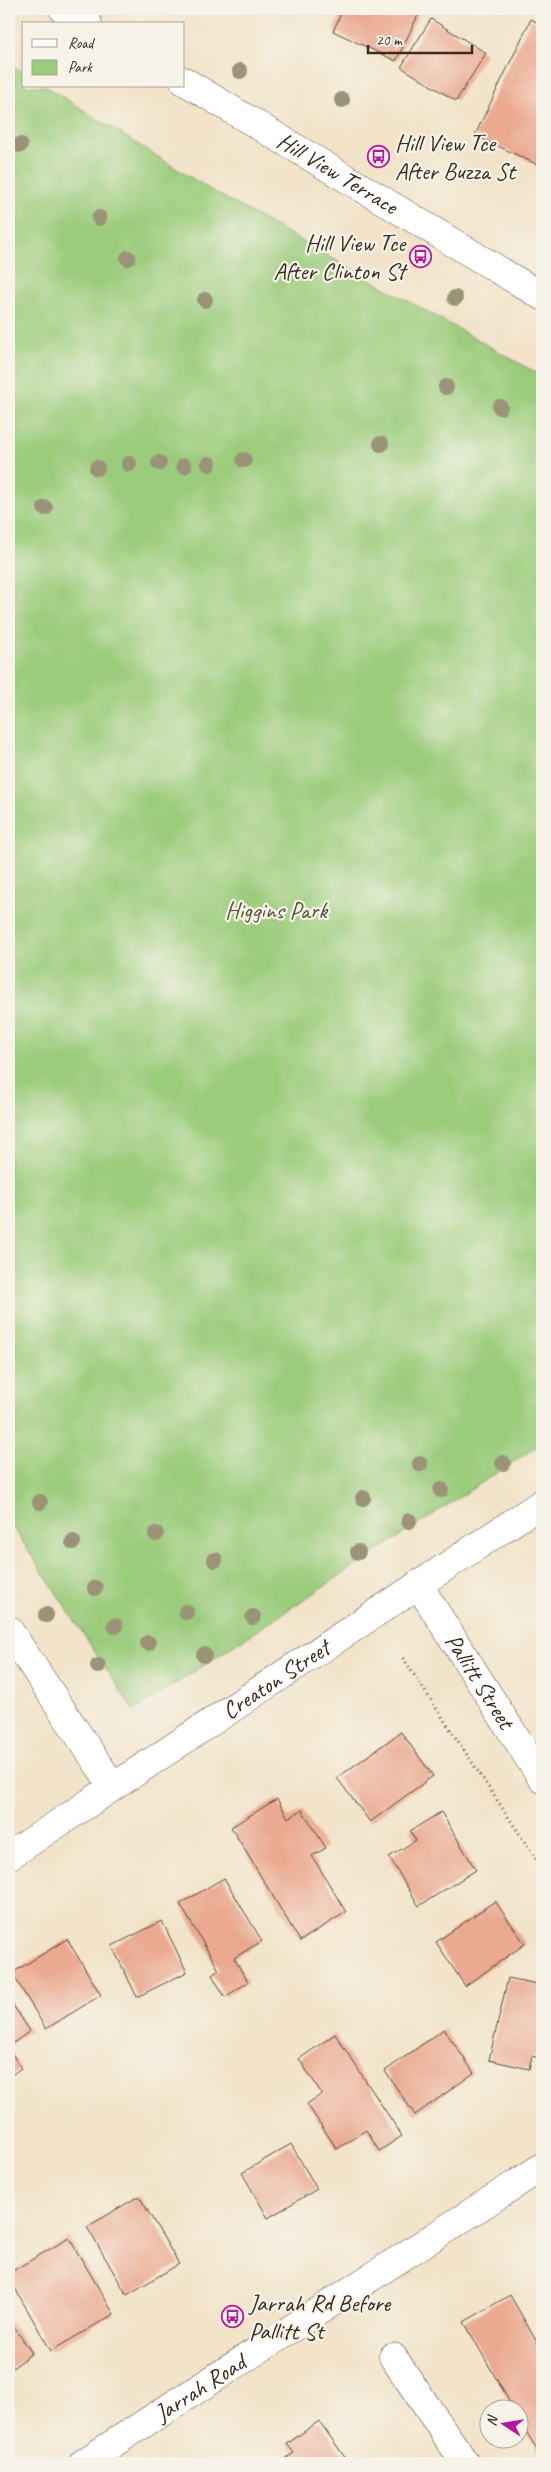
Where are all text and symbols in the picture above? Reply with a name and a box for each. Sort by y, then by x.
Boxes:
legend [22,22,185,88]
scale bar [368,22,472,54]
text: 20 m [376,31,403,50]
text: Road [68,34,95,53]
text: Park [68,58,93,77]
street label: Hill View Terrace [272,125,405,222]
place label: Hill View Tce After Buzza St [395,128,517,186]
bus stop icon: Hill View Tce After Buzza St [367,145,391,169]
place label: Hill View Tce After Clinton St [273,228,408,286]
bus stop icon: Hill View Tce After Clinton St [409,245,433,269]
park label: Higgins Park [225,895,329,925]
street label: Pallitt Street [438,1628,522,1736]
street label: Creaton Street [216,1631,338,1726]
place label: Jarrah Rd Before Pallitt St [248,2288,392,2346]
bus stop icon: Jarrah Rd Before Pallitt St [221,2305,245,2329]
street label: Jarrah Road [148,2345,254,2429]
north arrow [478,2400,528,2450]
text: N [483,2413,501,2427]

